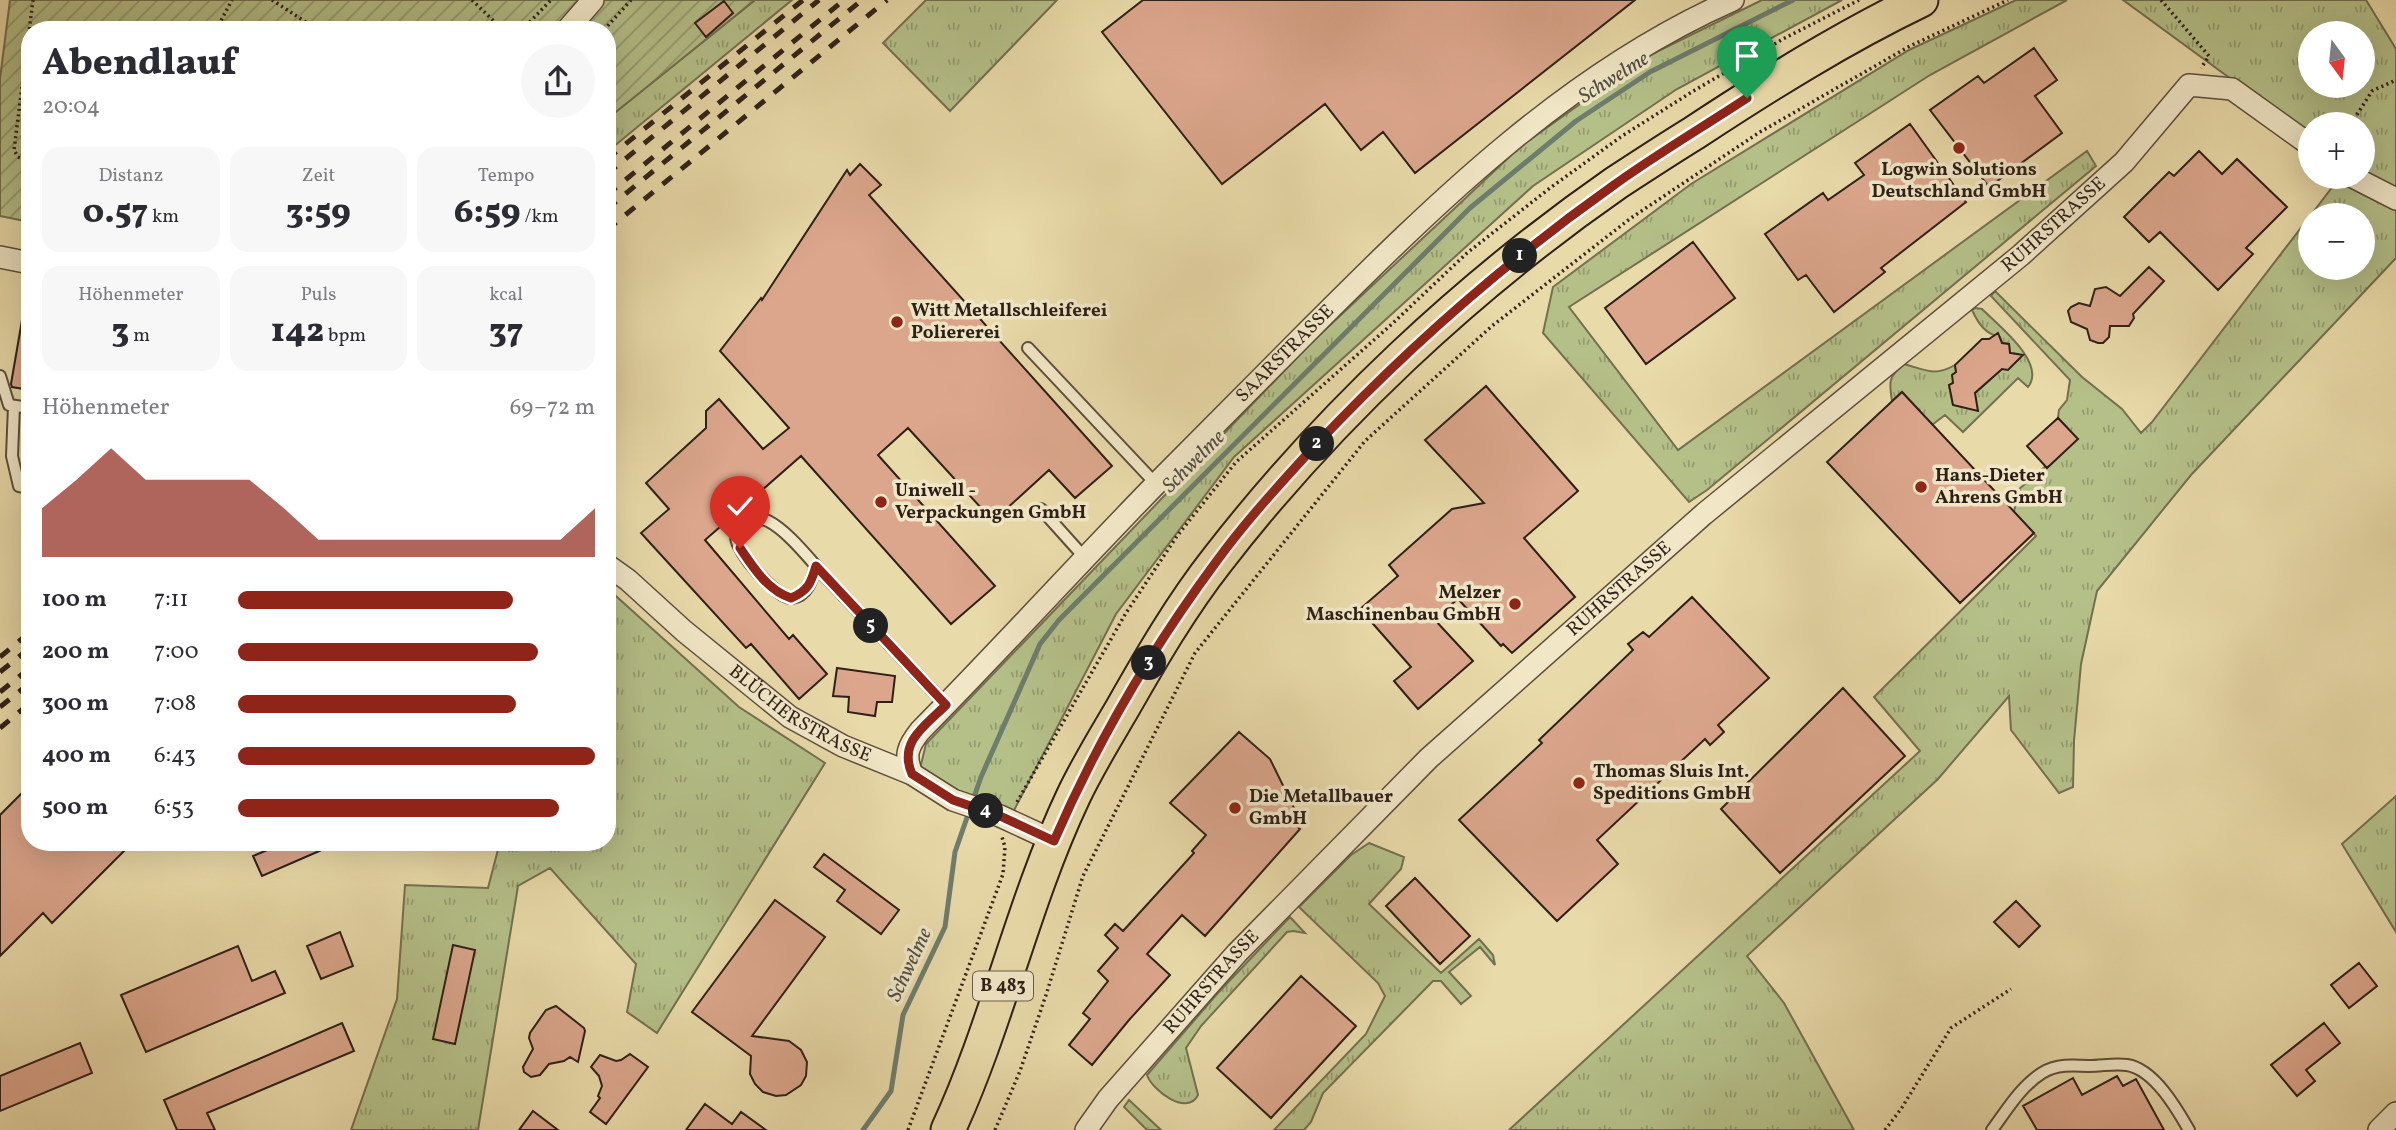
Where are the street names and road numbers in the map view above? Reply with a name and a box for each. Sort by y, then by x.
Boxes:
street label: RUHRSTRASSE [1996,171,2112,279]
street label: SAARSTRASSE [1230,299,1340,409]
street label: RUHRSTRASSE [1561,535,1677,643]
street label: BLÜCHERSTRASSE [723,659,875,769]
street label: RUHRSTRASSE [1158,924,1265,1040]
road number: B 483 [973,972,1033,1001]

